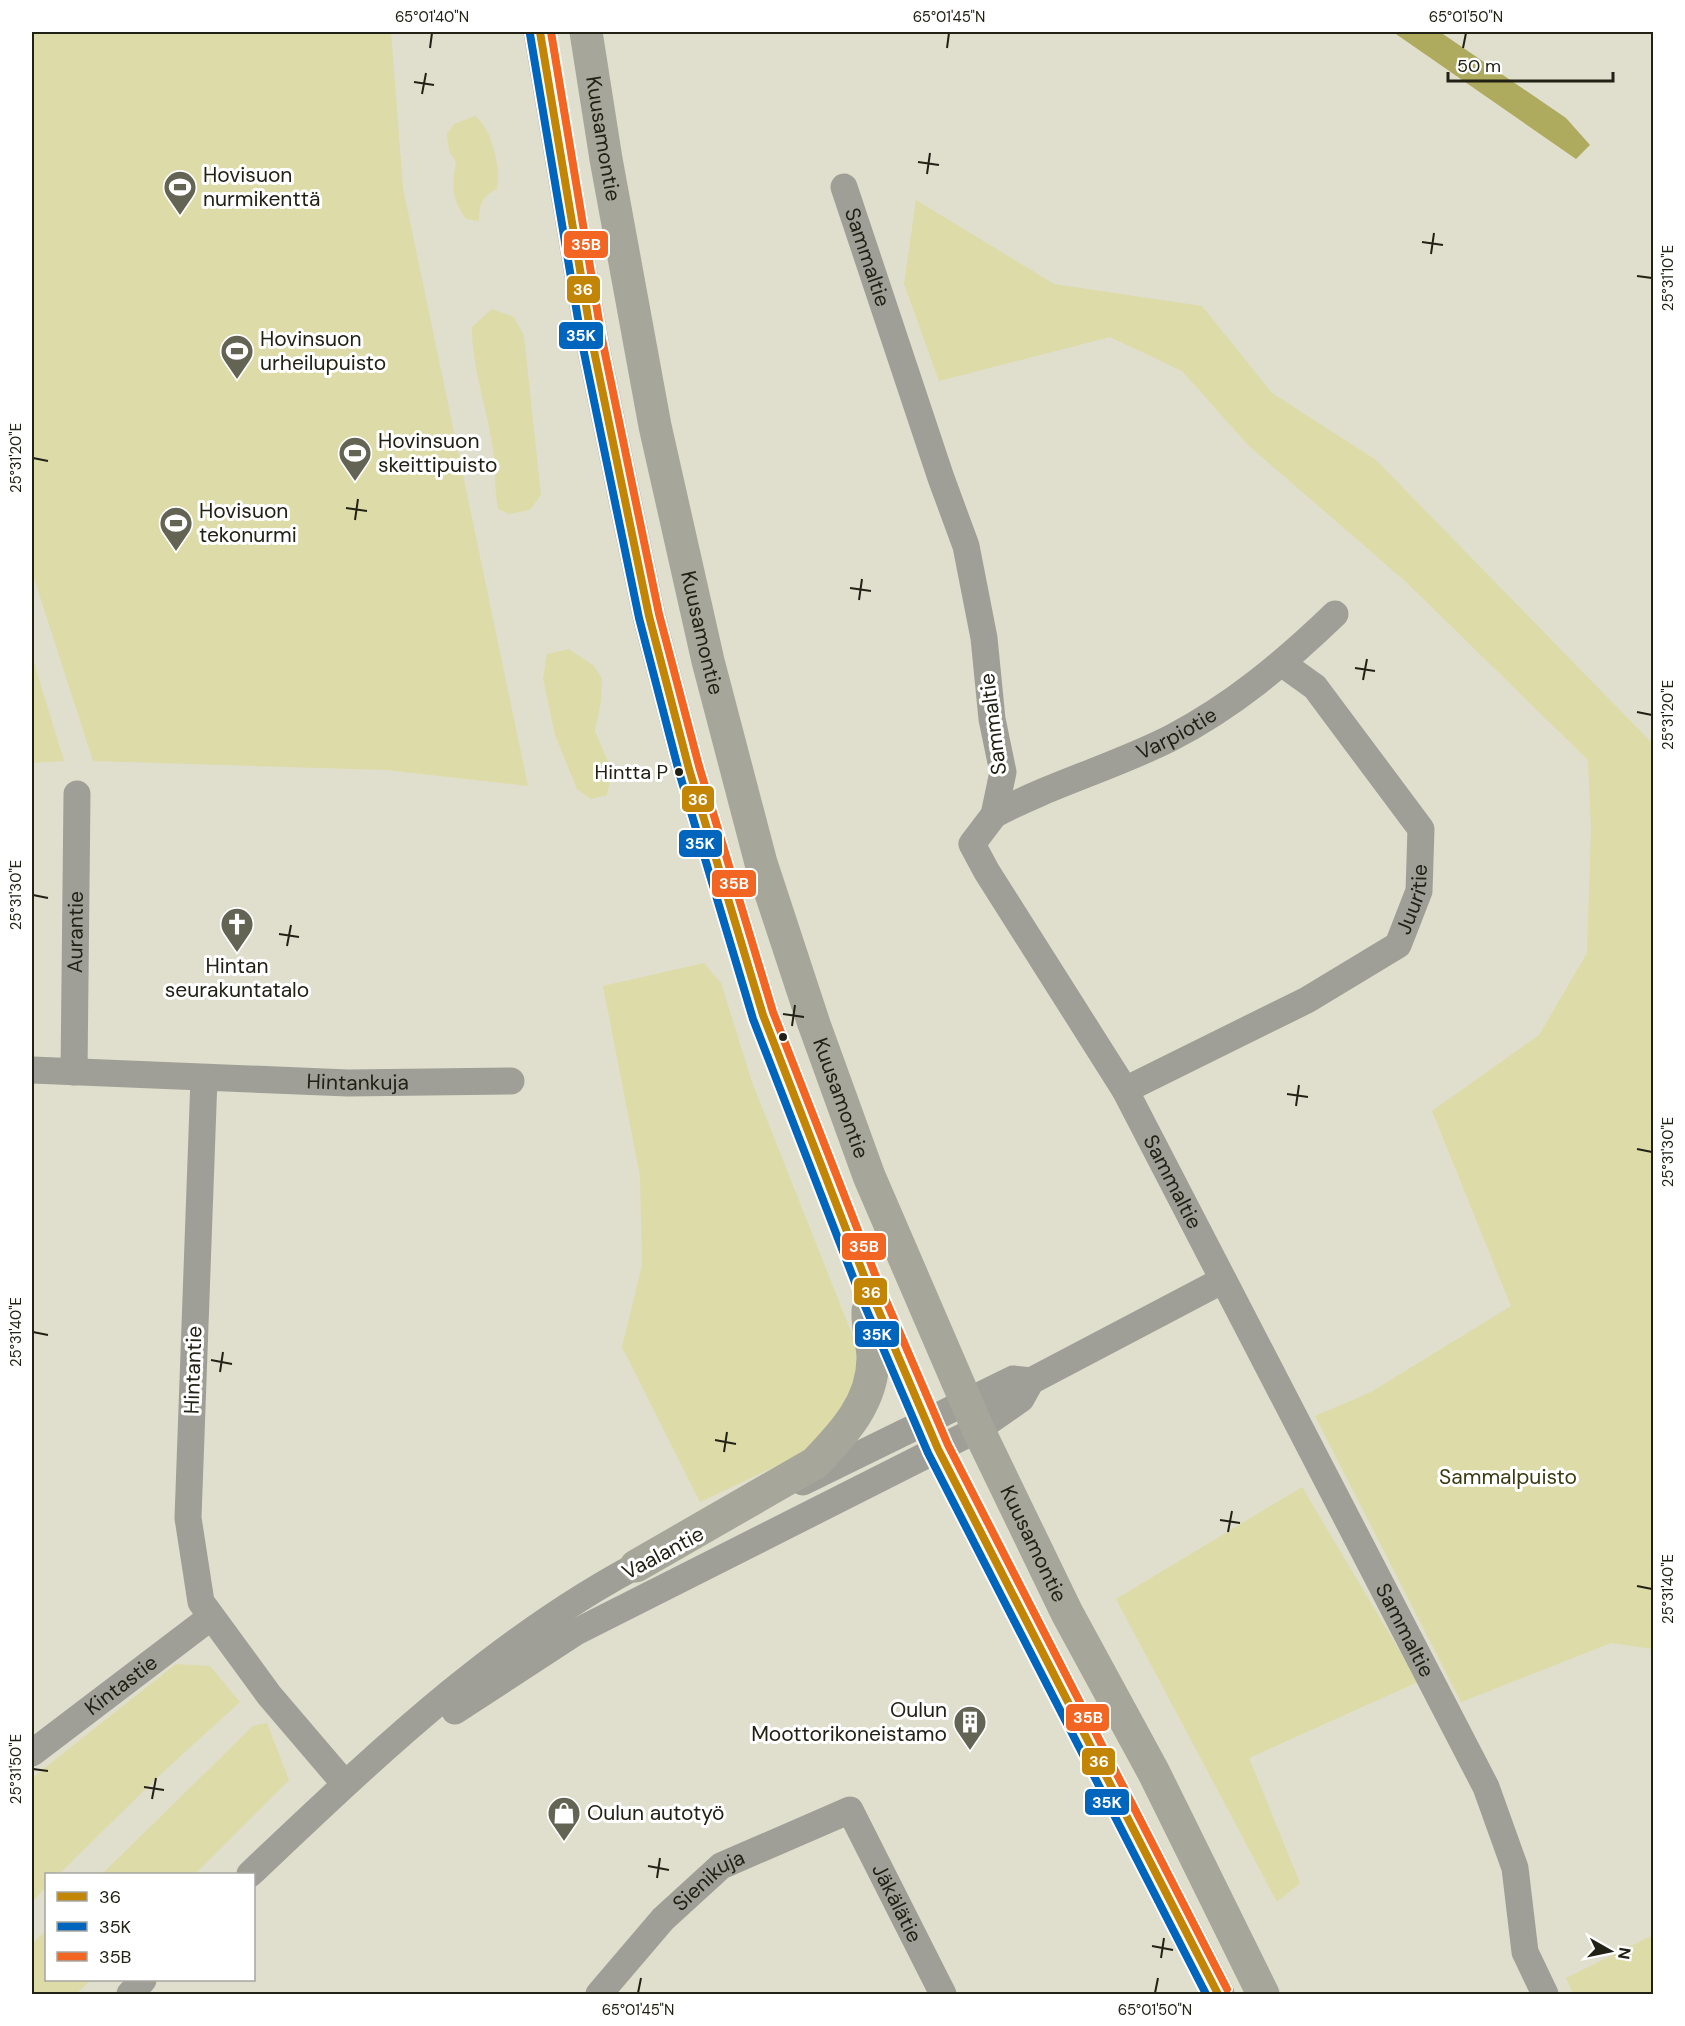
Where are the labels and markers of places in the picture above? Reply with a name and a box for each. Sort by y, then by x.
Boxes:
place label: Hovisuon nurmikenttä [203,161,320,213]
sports icon: Hovisuon nurmikenttä [162,169,198,216]
place label: Hovinsuon urheilupuisto [260,325,386,377]
sports icon: Hovinsuon urheilupuisto [219,333,255,380]
place label: Hovinsuon skeittipuisto [378,427,498,479]
sports icon: Hovinsuon skeittipuisto [337,435,373,482]
place label: Hovisuon tekonurmi [199,497,297,549]
sports icon: Hovisuon tekonurmi [158,505,194,552]
place label: Hintta P [595,759,668,785]
marker: Hintta P [673,766,685,778]
church icon: Hintan seurakuntatalo [219,906,255,953]
place label: Hintan seurakuntatalo [165,952,309,1004]
unlabelled marker [777,1031,789,1043]
place label: Oulun Moottorikoneistamo [751,1696,947,1748]
building icon: Oulun Moottorikoneistamo [952,1704,988,1751]
shop icon: Oulun autotyö [546,1795,582,1842]
place label: Oulun autotyö [587,1799,724,1827]

